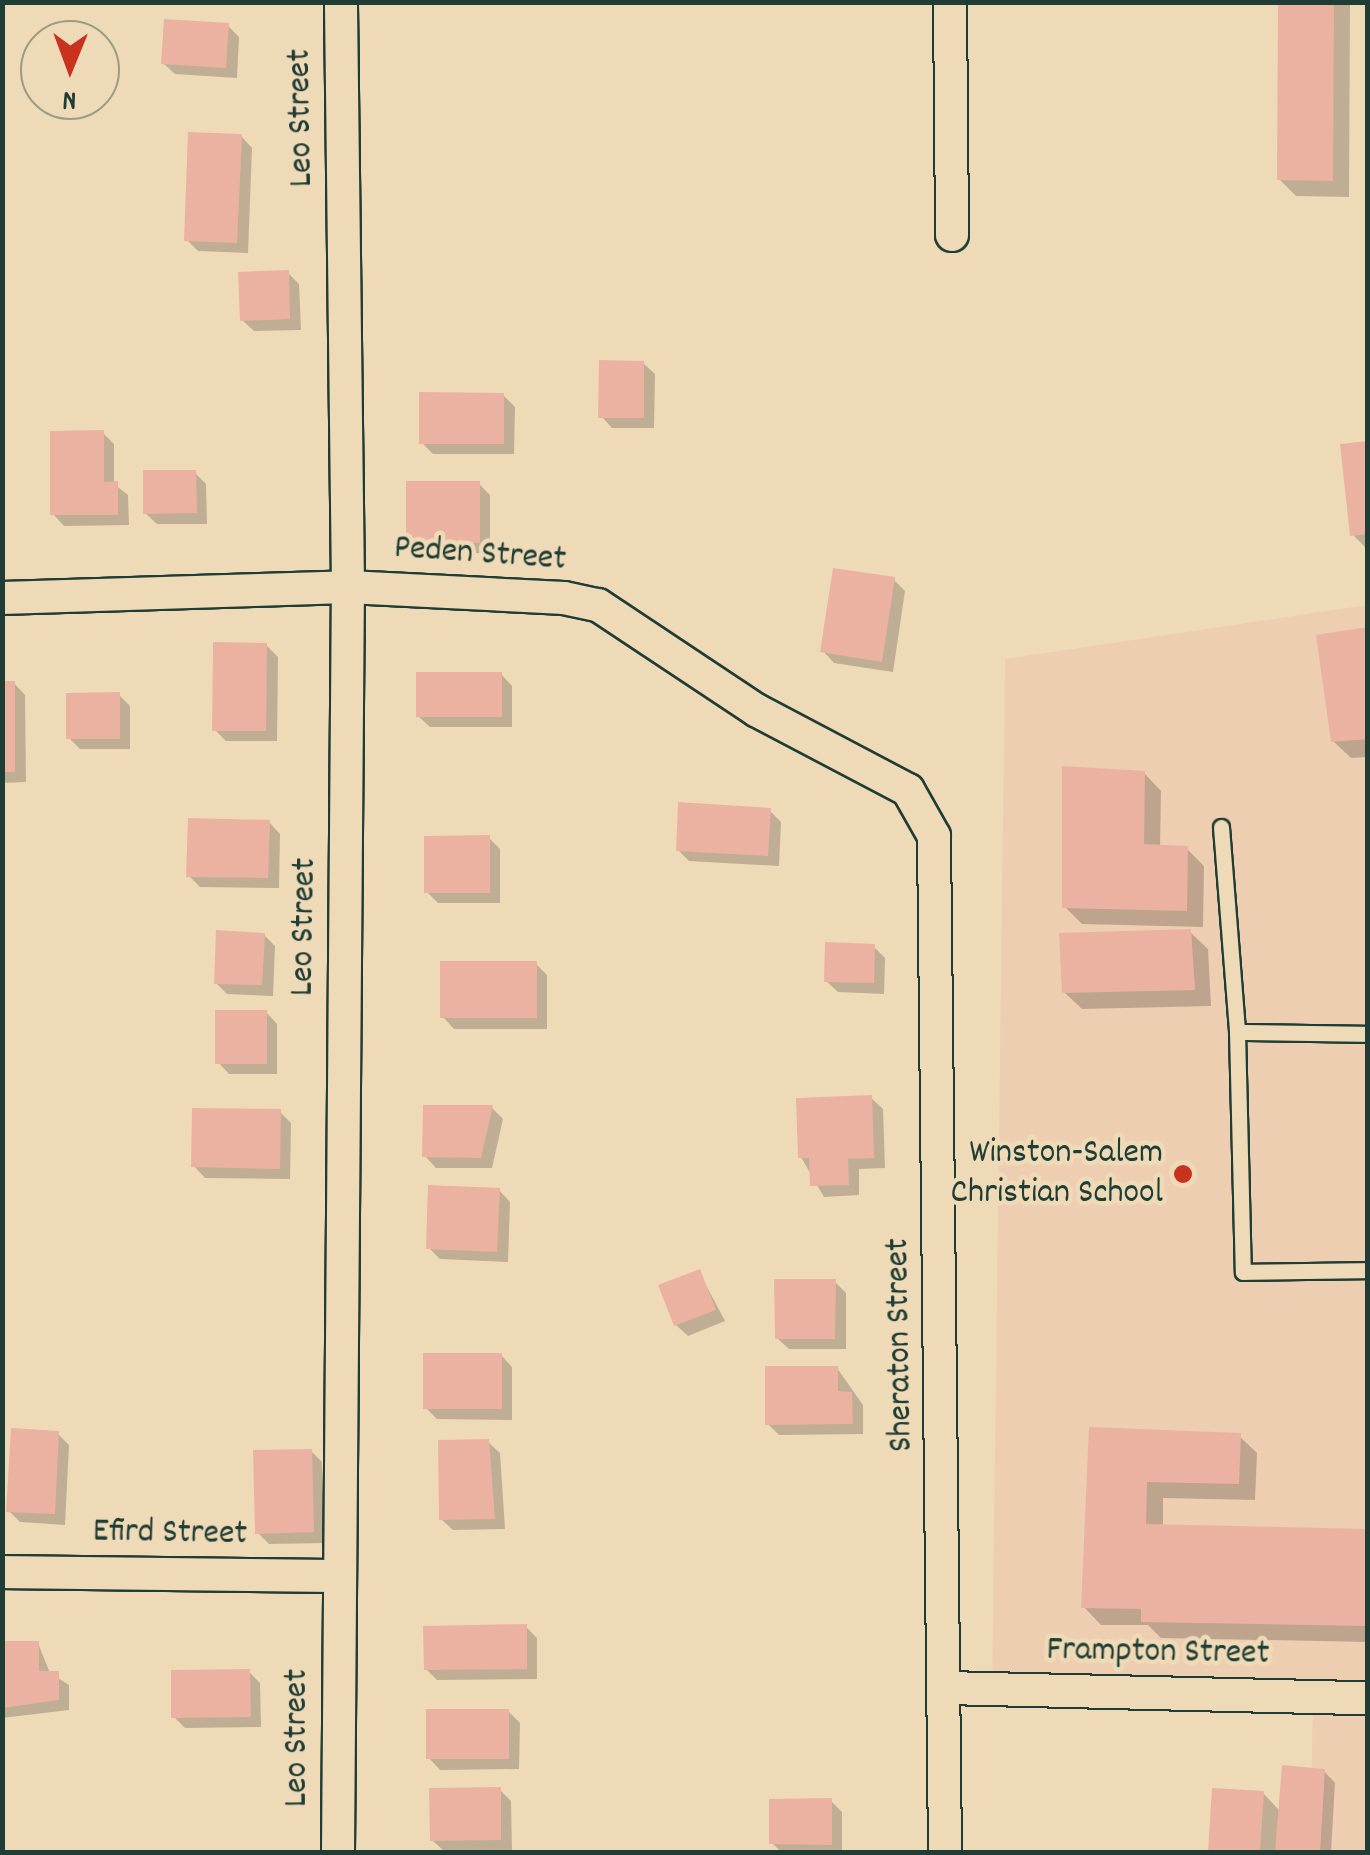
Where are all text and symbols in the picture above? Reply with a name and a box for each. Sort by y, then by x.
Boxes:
north arrow [20,20,120,120]
street label: Leo Street [280,48,324,188]
text: N [62,78,77,118]
street label: Peden Street [393,528,567,582]
street label: Leo Street [283,857,327,997]
place label: Winston-Salem Christian School [951,1133,1163,1215]
marker: Winston-Salem Christian School [1172,1163,1194,1185]
street label: Sheraton Street [878,1238,924,1452]
street label: Efird Street [92,1512,248,1556]
street label: Frampton Street [1046,1630,1270,1676]
street label: Leo Street [277,1669,319,1807]

